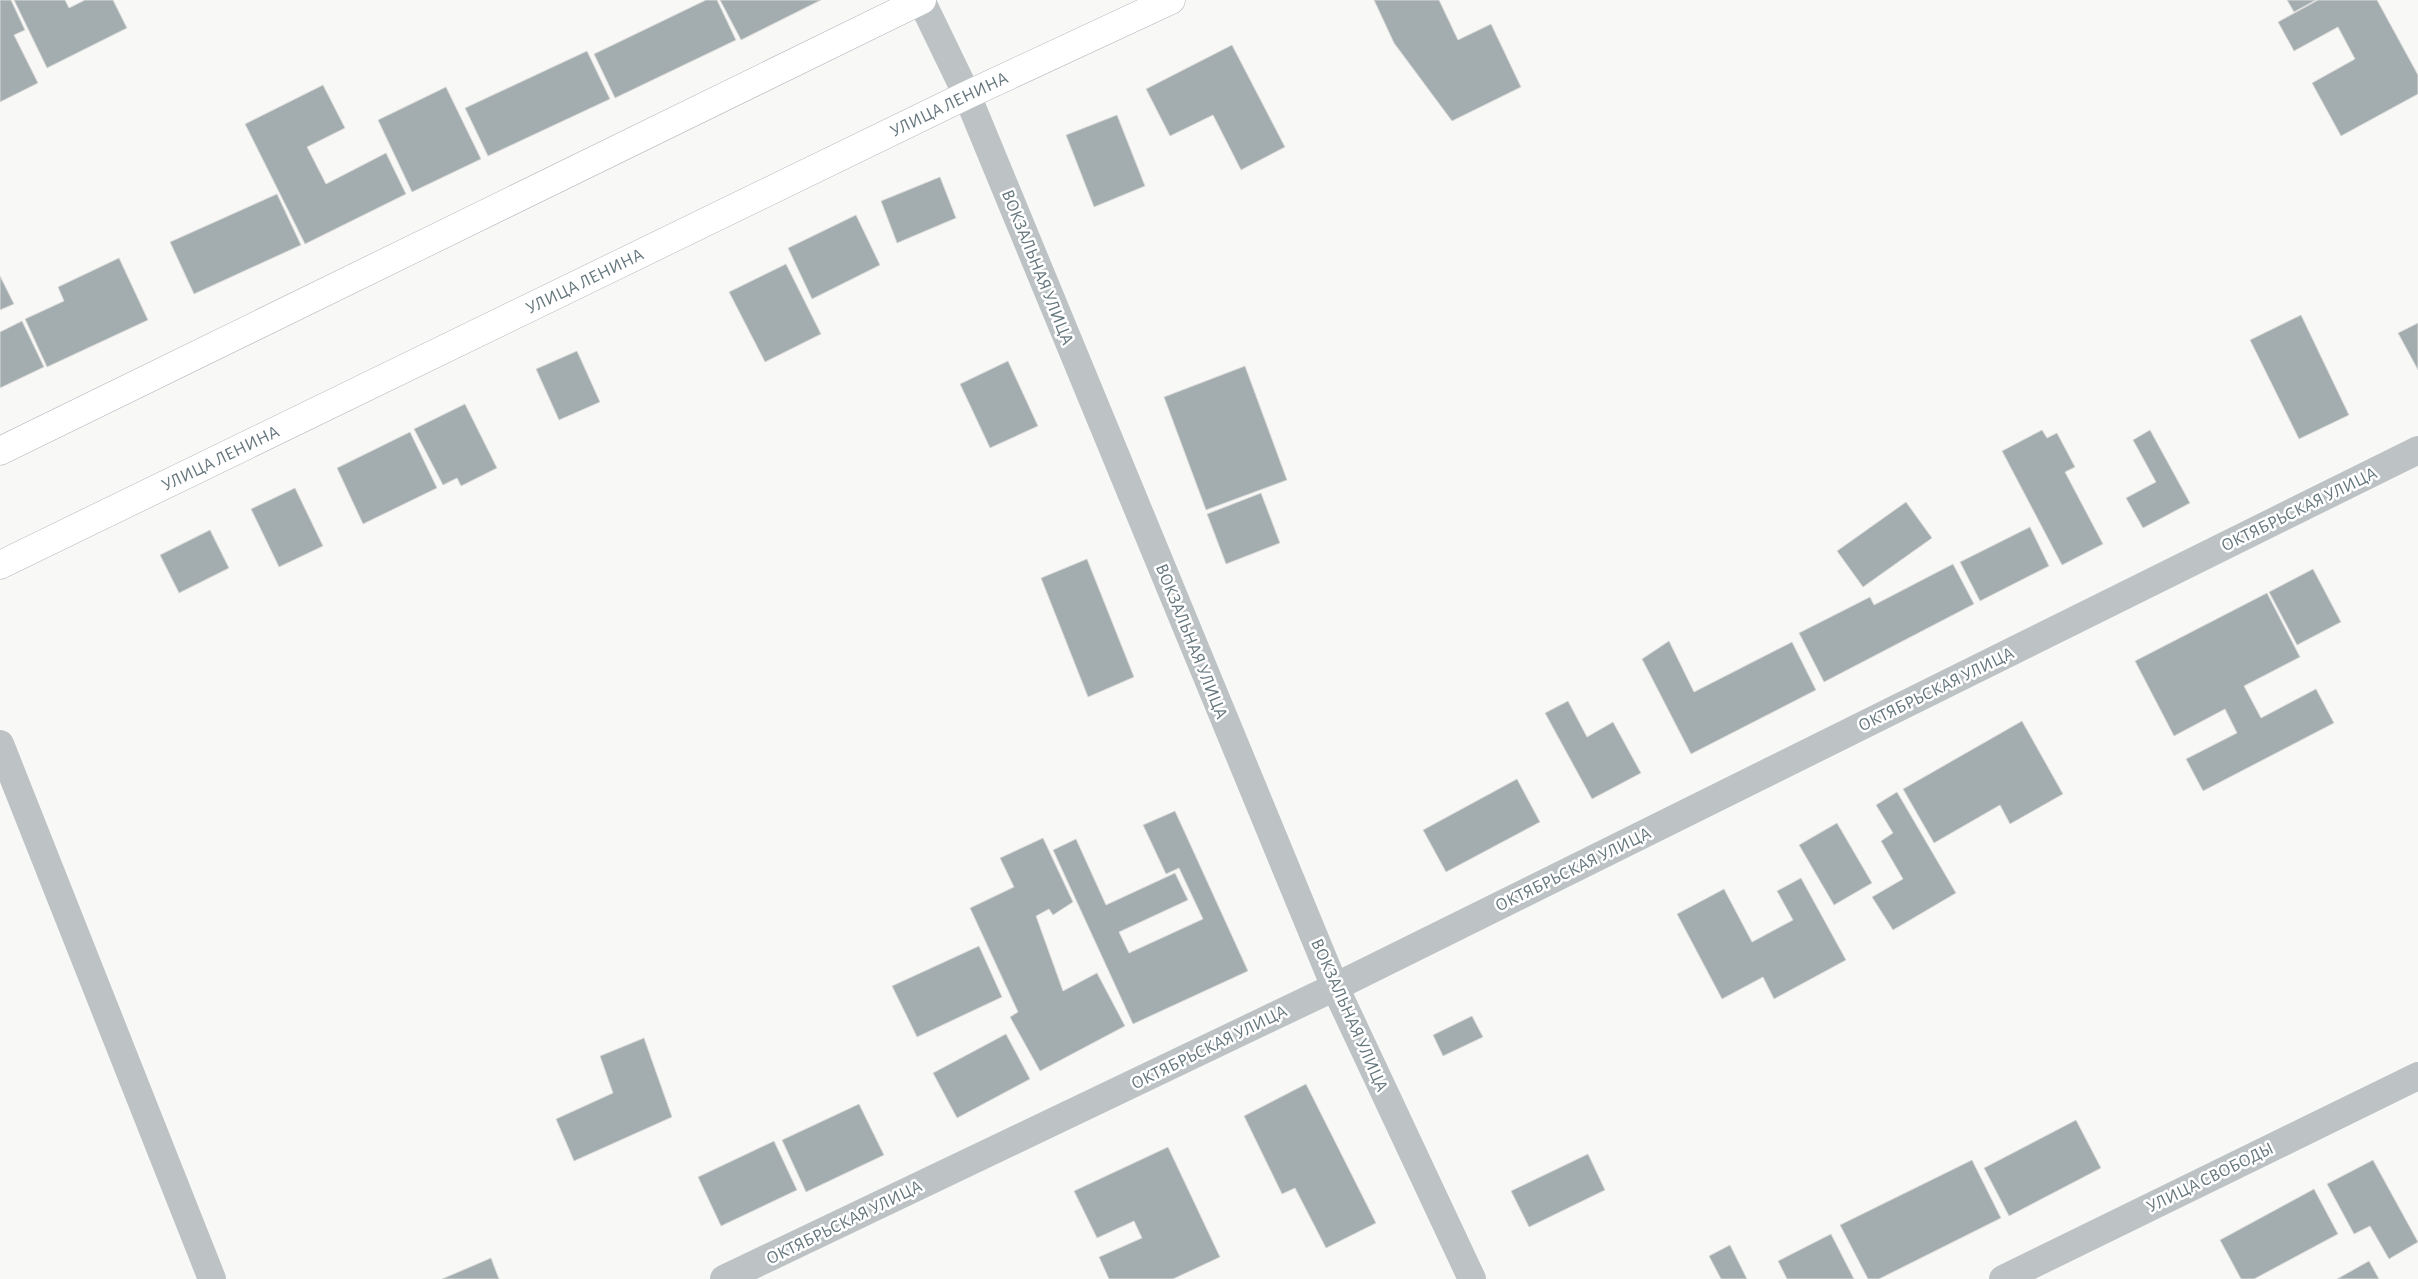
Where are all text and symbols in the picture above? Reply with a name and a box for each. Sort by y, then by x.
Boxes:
street label: УЛИЦА ЛЕНИНА [888,69,1011,141]
street label: ВОКЗАЛЬНАЯ УЛИЦА [998,187,1077,348]
street label: УЛИЦА ЛЕНИНА [523,245,647,318]
street label: УЛИЦА ЛЕНИНА [159,423,283,495]
street label: ОКТЯБРЬСКАЯ УЛИЦА [2219,464,2381,555]
street label: ВОКЗАЛЬНАЯ УЛИЦА [1152,561,1231,722]
street label: ОКТЯБРЬСКАЯ УЛИЦА [1856,644,2018,735]
street label: ОКТЯБРЬСКАЯ УЛИЦА [1493,824,1655,915]
street label: ВОКЗАЛЬНАЯ УЛИЦА [1307,936,1391,1095]
street label: ОКТЯБРЬСКАЯ УЛИЦА [1129,1002,1291,1093]
street label: УЛИЦА СВОБОДЫ [2144,1139,2277,1216]
street label: ОКТЯБРЬСКАЯ УЛИЦА [764,1177,926,1268]

